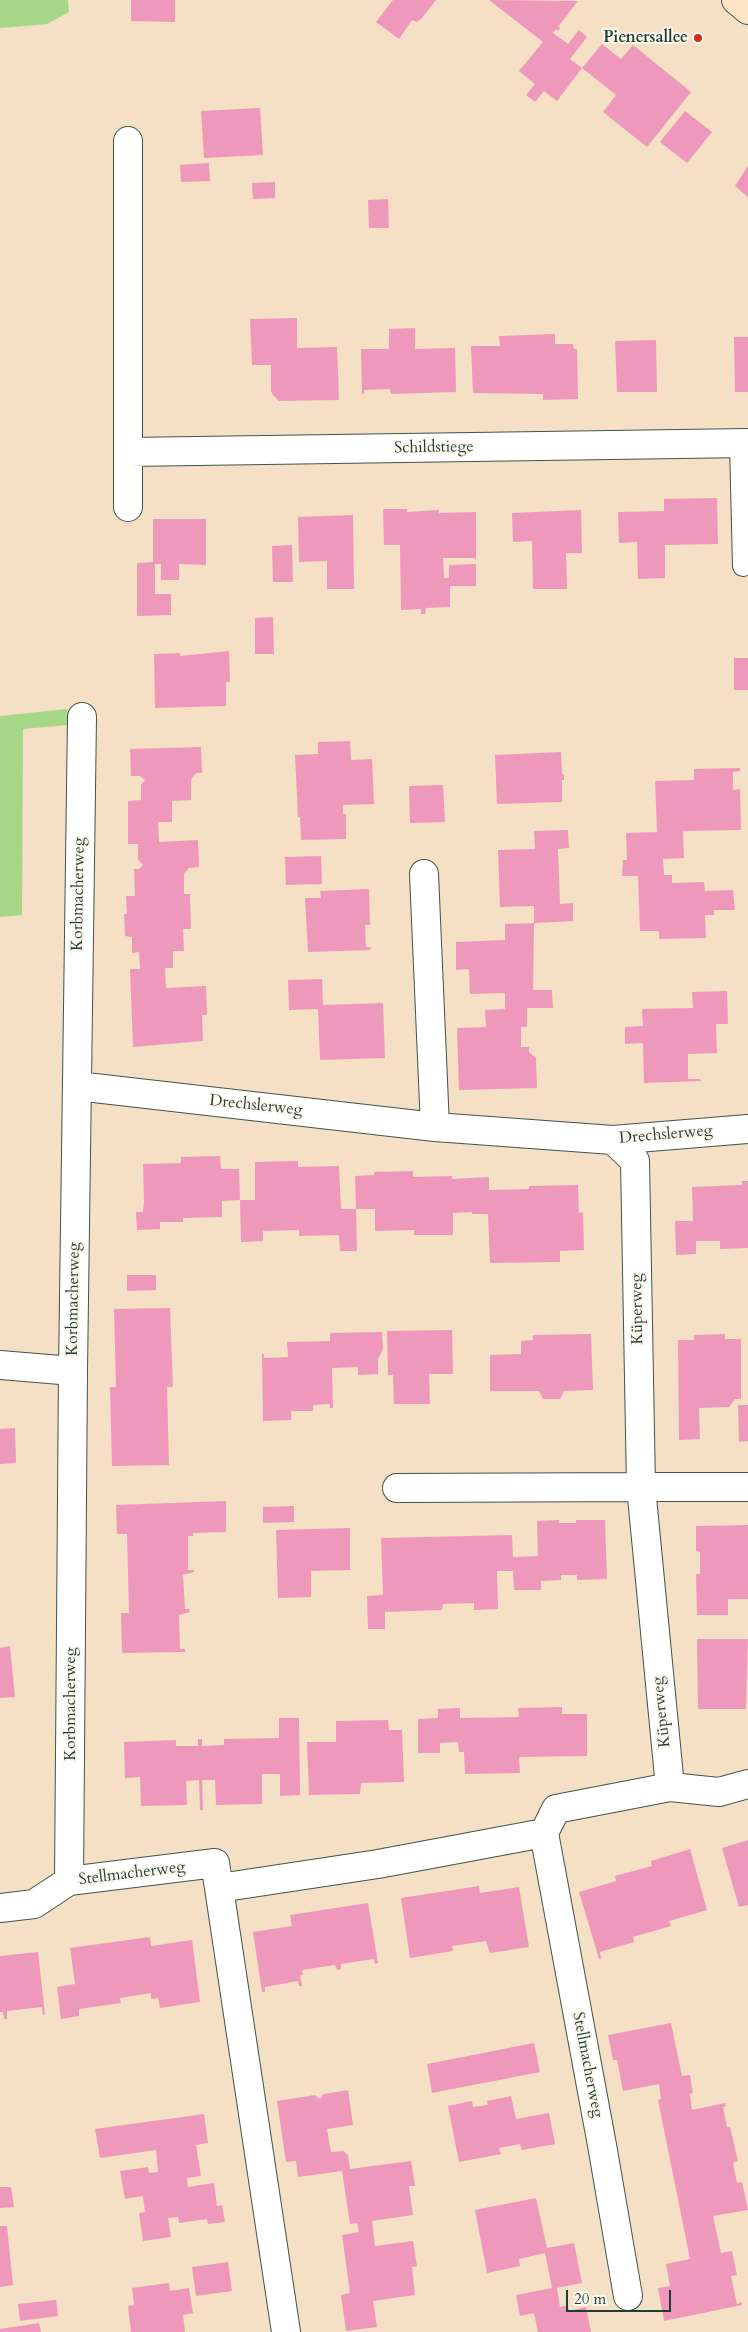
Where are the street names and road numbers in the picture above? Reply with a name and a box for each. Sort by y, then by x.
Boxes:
street label: Schildstiege [394,438,474,458]
street label: Korbmacherweg [68,837,90,951]
street label: Drechslerweg [208,1092,304,1120]
street label: Drechslerweg [618,1121,714,1149]
street label: Korbmacherweg [63,1242,85,1356]
street label: Küperweg [628,1273,648,1345]
street label: Korbmacherweg [61,1647,81,1761]
street label: Küperweg [649,1676,675,1748]
street label: Stellmacherweg [78,1858,186,1890]
street label: Stellmacherweg [567,2011,607,2119]

